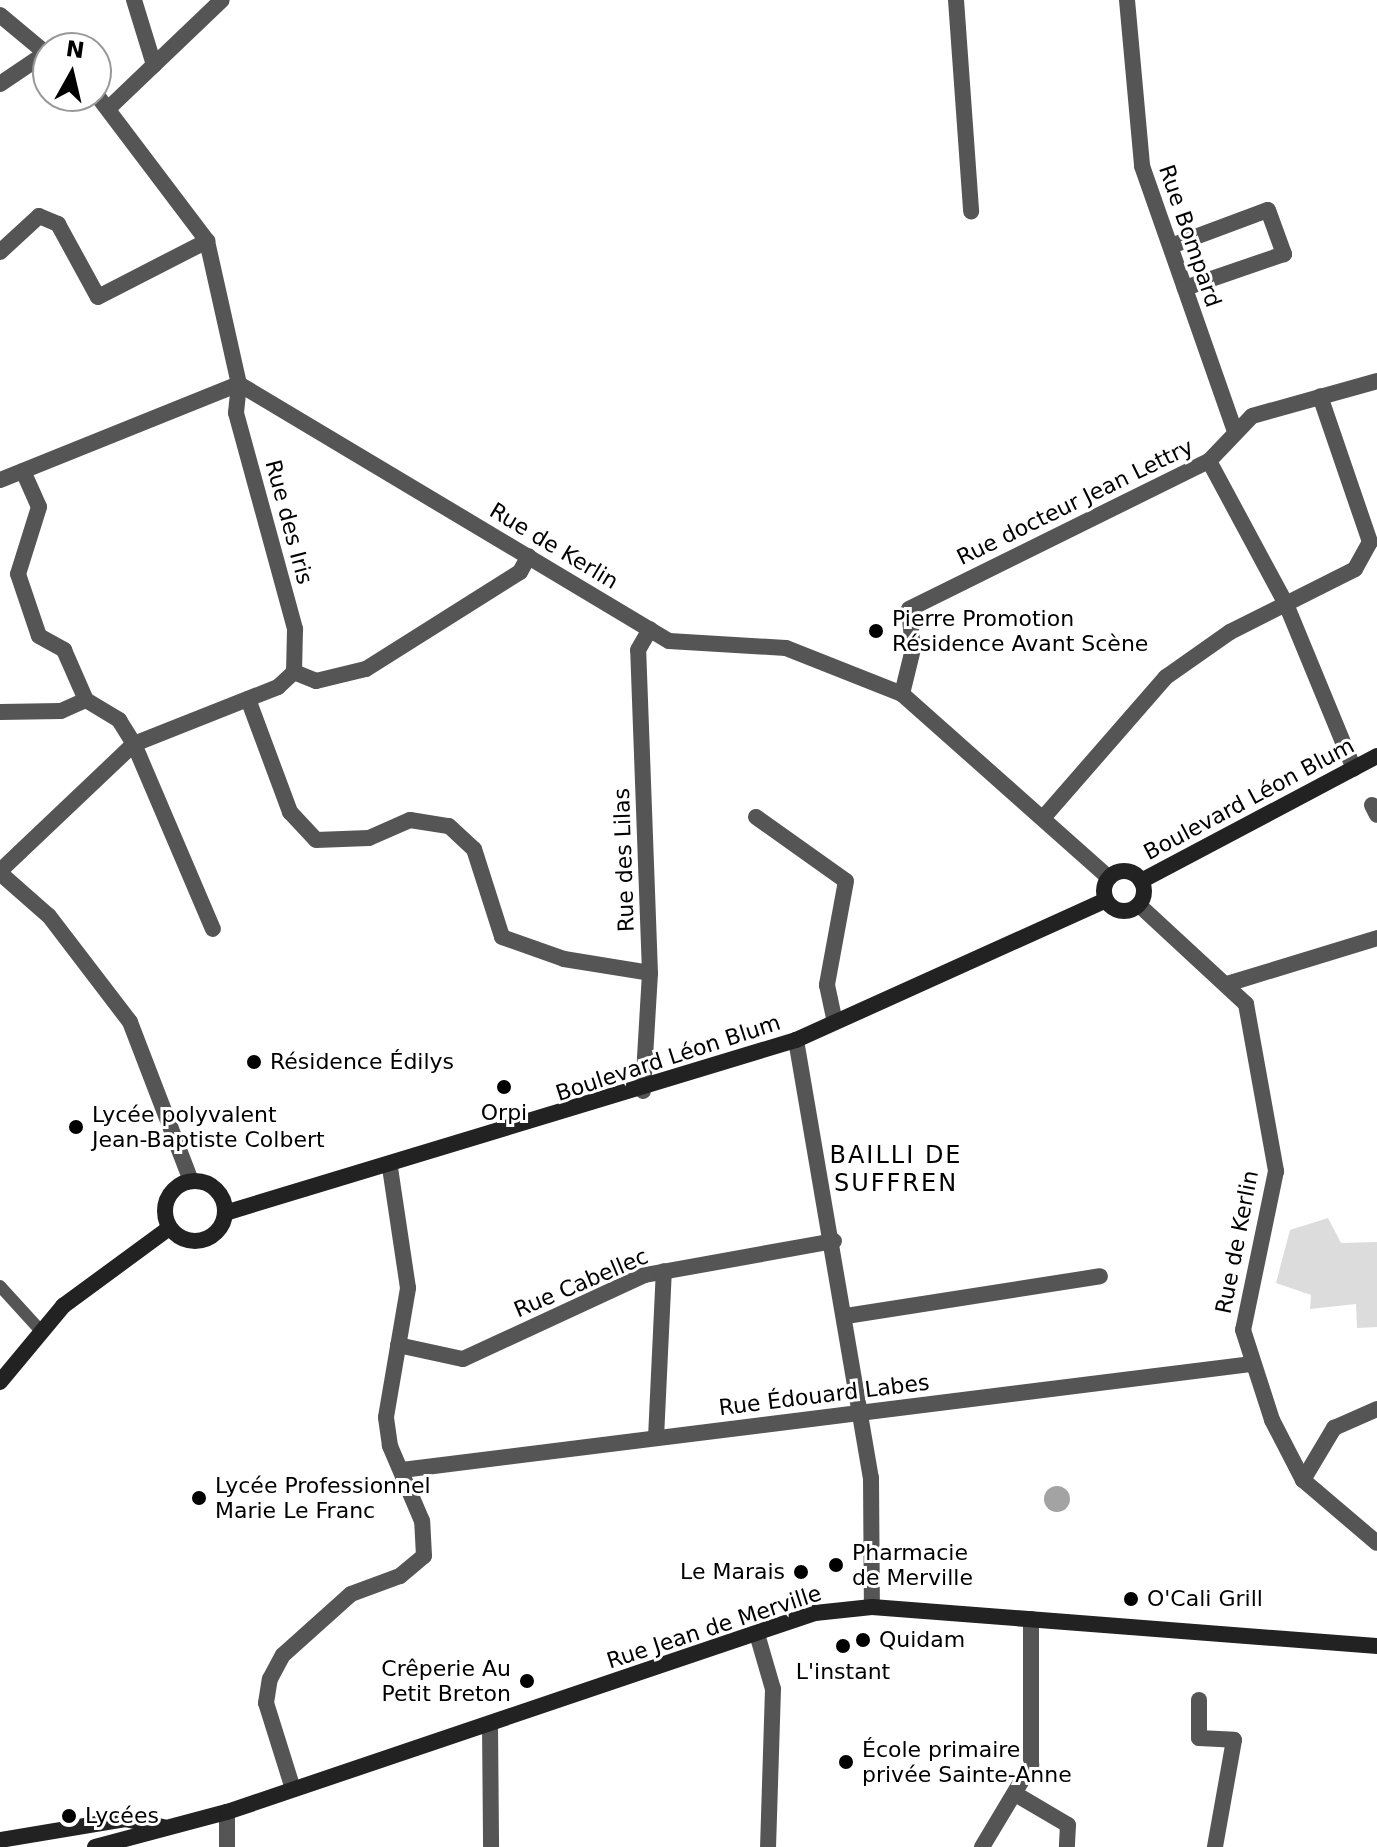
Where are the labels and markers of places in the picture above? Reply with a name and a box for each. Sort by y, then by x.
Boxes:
place label: Pierre Promotion Résidence Avant Scène [892,605,1148,656]
marker: Pierre Promotion Résidence Avant Scène [867,622,885,640]
place label: Résidence Édilys [270,1049,454,1075]
marker: Résidence Édilys [245,1053,263,1071]
marker: Orpi [495,1078,513,1096]
place label: Orpi [481,1100,527,1126]
place label: Lycée polyvalent Jean-Baptiste Colbert [92,1101,325,1152]
marker: Lycée polyvalent Jean-Baptiste Colbert [67,1118,85,1136]
place label: Lycée Professionnel Marie Le Franc [215,1472,431,1524]
marker: Lycée Professionnel Marie Le Franc [190,1489,208,1507]
place label: Pharmacie de Merville [852,1539,973,1590]
marker: Pharmacie de Merville [827,1556,845,1574]
place label: Le Marais [680,1559,785,1585]
marker: Le Marais [792,1563,810,1581]
place label: O'Cali Grill [1147,1586,1263,1612]
marker: O'Cali Grill [1122,1590,1140,1608]
place label: Quidam [879,1627,965,1653]
marker: Quidam [854,1631,872,1649]
marker: L'instant [834,1637,852,1655]
place label: Crêperie Au Petit Breton [381,1655,511,1706]
place label: L'instant [796,1659,890,1685]
marker: Crêperie Au Petit Breton [518,1672,536,1690]
place label: École primaire privée Sainte-Anne [862,1736,1072,1788]
marker: École primaire privée Sainte-Anne [837,1753,855,1771]
place label: Lycées [85,1803,159,1829]
marker: Lycées [60,1807,78,1825]

